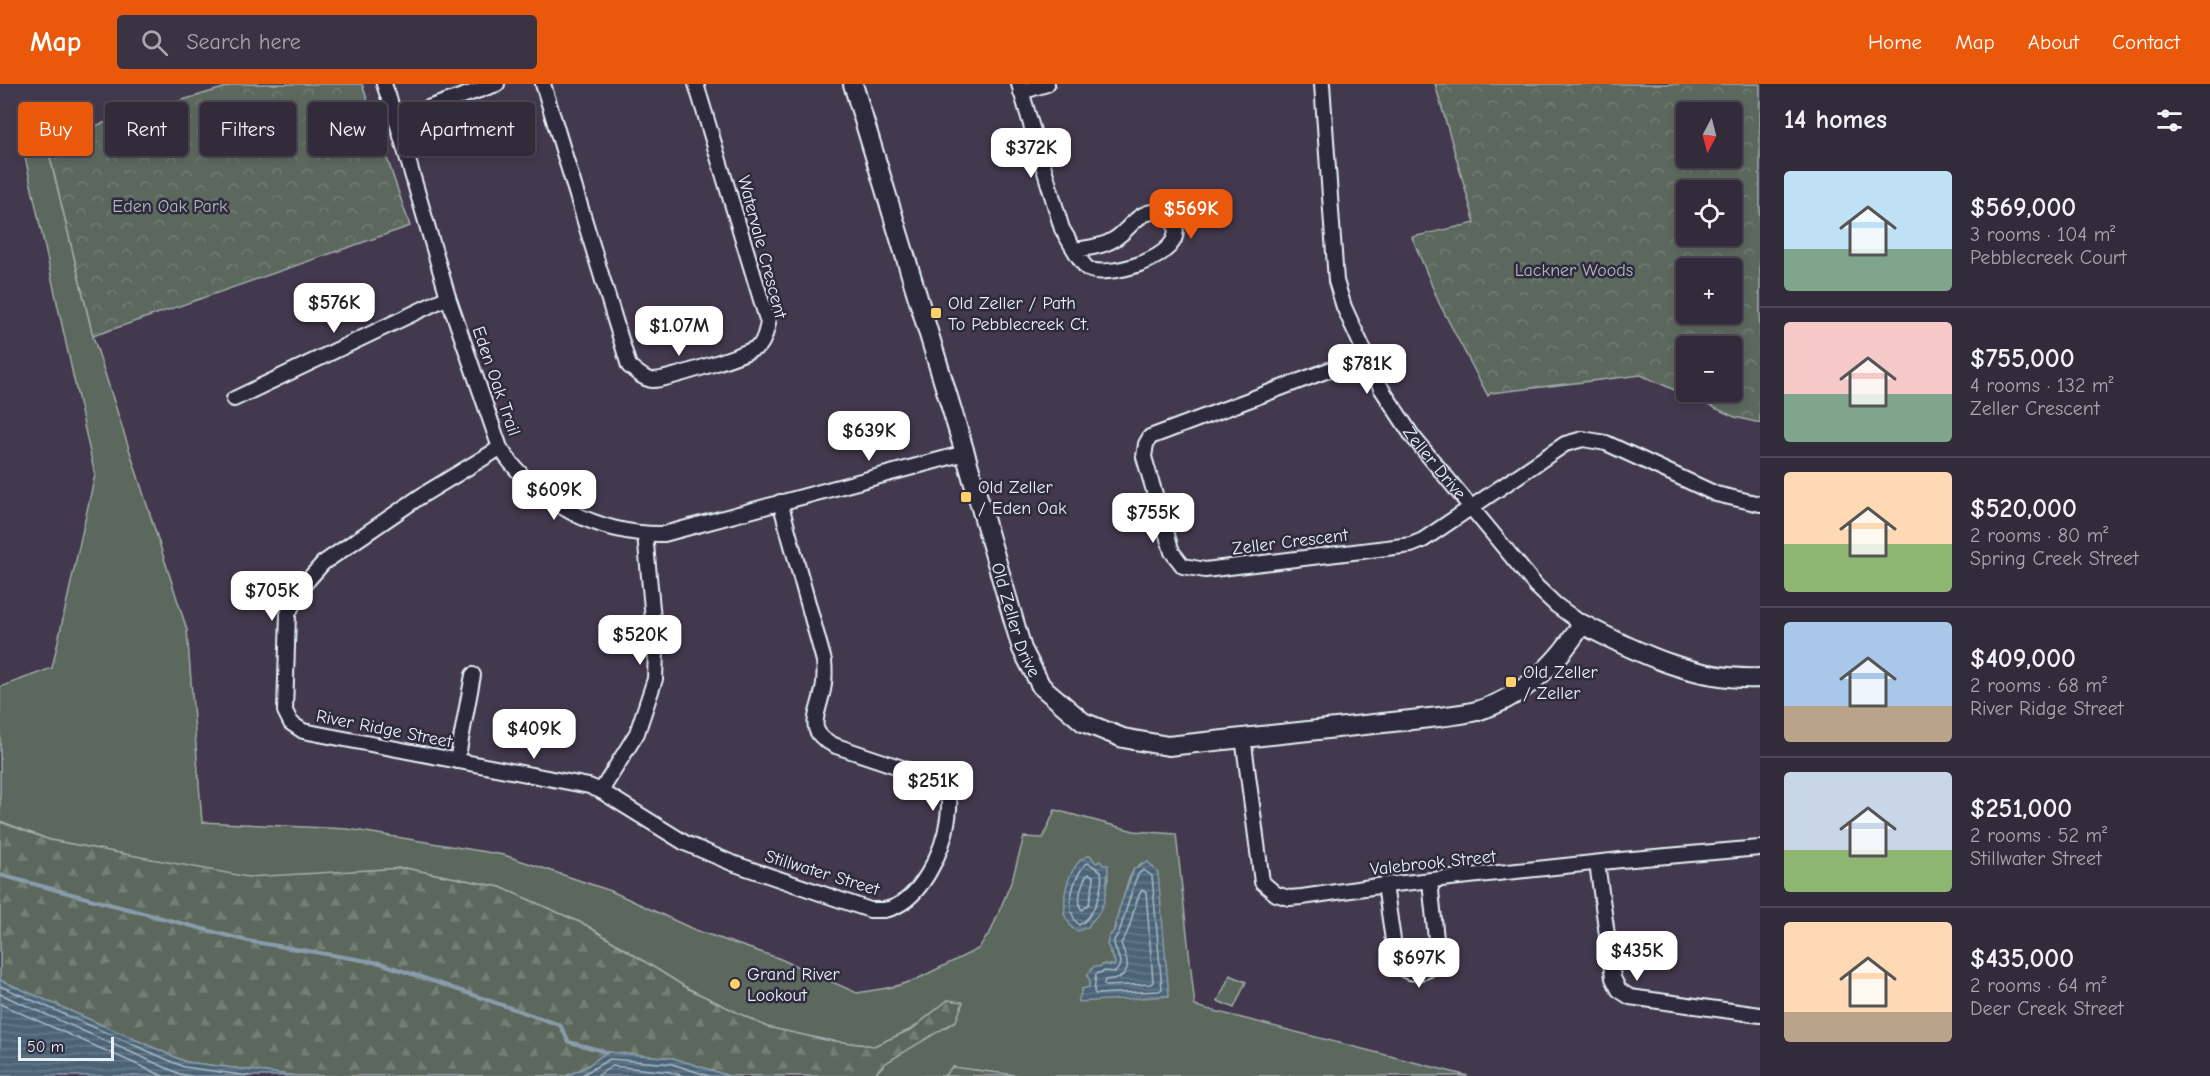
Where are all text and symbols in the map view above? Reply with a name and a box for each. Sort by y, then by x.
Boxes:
search box [117,15,537,69]
text: Map [30,26,81,58]
icon: search [138,26,171,59]
text: Search here [186,29,301,55]
text: Home [1868,30,1922,54]
text: Map [1955,30,1995,54]
text: About [2028,30,2079,54]
text: Contact [2112,30,2180,54]
chip: Buy [18,102,93,156]
chip: Rent [105,102,188,156]
chip: Filters [200,102,296,156]
chip: New [308,102,387,156]
chip: Apartment [399,102,535,156]
north arrow [1676,102,1742,168]
map controls [1676,102,1742,402]
icon: filters [2153,104,2186,137]
text: 14 homes [1784,105,1887,135]
pin: $372K [989,128,1073,179]
text: $372K [1005,136,1057,159]
street label: Watervale Crescent [733,173,791,322]
button: locate [1676,180,1742,246]
pin: $569K [1149,189,1233,240]
text: $569,000 [1970,193,2076,223]
icon: home [1832,195,1904,267]
park label: Eden Oak Park [112,196,228,217]
text: $569K [1164,197,1218,220]
text: 3 rooms · 104 m² [1970,223,2115,246]
text: Pebblecreek Court [1970,246,2127,269]
button: + [1676,258,1742,324]
park label: Lackner Woods [1515,260,1633,281]
pin: $576K [292,283,376,334]
text: $576K [308,291,360,314]
place label: Old Zeller / Path To Pebblecreek Ct. [948,293,1089,335]
pin: $1.07M [630,306,728,357]
marker: Old Zeller / Path To Pebblecreek Ct. [929,306,943,320]
text: $1.07M [649,314,709,337]
street label: Eden Oak Trail [467,323,525,439]
button: − [1676,336,1742,402]
pin: $781K [1325,344,1409,395]
text: $755,000 [1970,344,2075,374]
icon: home [1832,346,1904,418]
text: $781K [1342,352,1392,375]
text: 4 rooms · 132 m² [1970,374,2114,397]
text: Zeller Crescent [1970,397,2100,420]
pin: $639K [827,411,911,462]
text: $639K [842,419,896,442]
street label: Zeller Drive [1398,422,1471,504]
pin: $609K [512,470,596,521]
place label: Old Zeller / Eden Oak [978,477,1067,519]
text: $609K [526,478,582,501]
marker: Old Zeller / Eden Oak [959,490,973,504]
pin: $755K [1111,493,1195,544]
text: $520,000 [1970,494,2077,524]
icon: home [1832,496,1904,568]
text: $755K [1126,501,1180,524]
street label: Zeller Crescent [1231,524,1350,560]
text: 2 rooms · 80 m² [1970,524,2108,547]
text: Spring Creek Street [1970,547,2139,570]
street label: Old Zeller Drive [987,560,1045,680]
pin: $705K [230,571,314,622]
text: $705K [245,579,299,602]
pin: $520K [598,615,682,666]
text: $520K [612,623,668,646]
text: $409,000 [1970,644,2076,674]
icon: home [1832,646,1904,718]
place label: Old Zeller / Zeller [1523,662,1598,704]
text: 2 rooms · 68 m² [1970,674,2107,697]
marker: Old Zeller / Zeller [1504,675,1518,689]
text: River Ridge Street [1970,697,2124,720]
street label: River Ridge Street [314,706,455,753]
pin: $409K [492,709,576,760]
text: $409K [507,717,561,740]
pin: $251K [891,761,975,812]
text: $251K [907,769,959,792]
text: $251,000 [1970,794,2072,824]
icon: home [1832,796,1904,868]
text: 2 rooms · 52 m² [1970,824,2107,847]
street label: Stillwater Street [762,846,883,901]
street label: Valebrook Street [1369,846,1498,880]
text: Stillwater Street [1970,847,2102,870]
pin: $435K [1595,931,1679,982]
pin: $697K [1377,938,1461,989]
text: $435K [1610,939,1664,962]
text: $435,000 [1970,944,2074,974]
text: $697K [1392,946,1446,969]
icon: home [1832,946,1904,1018]
place label: Grand River Lookout [747,964,840,1006]
text: 2 rooms · 64 m² [1970,974,2106,997]
marker: Grand River Lookout [728,977,742,991]
text: Deer Creek Street [1970,997,2124,1020]
scale bar [18,1034,114,1062]
text: 50 m [27,1038,64,1056]

